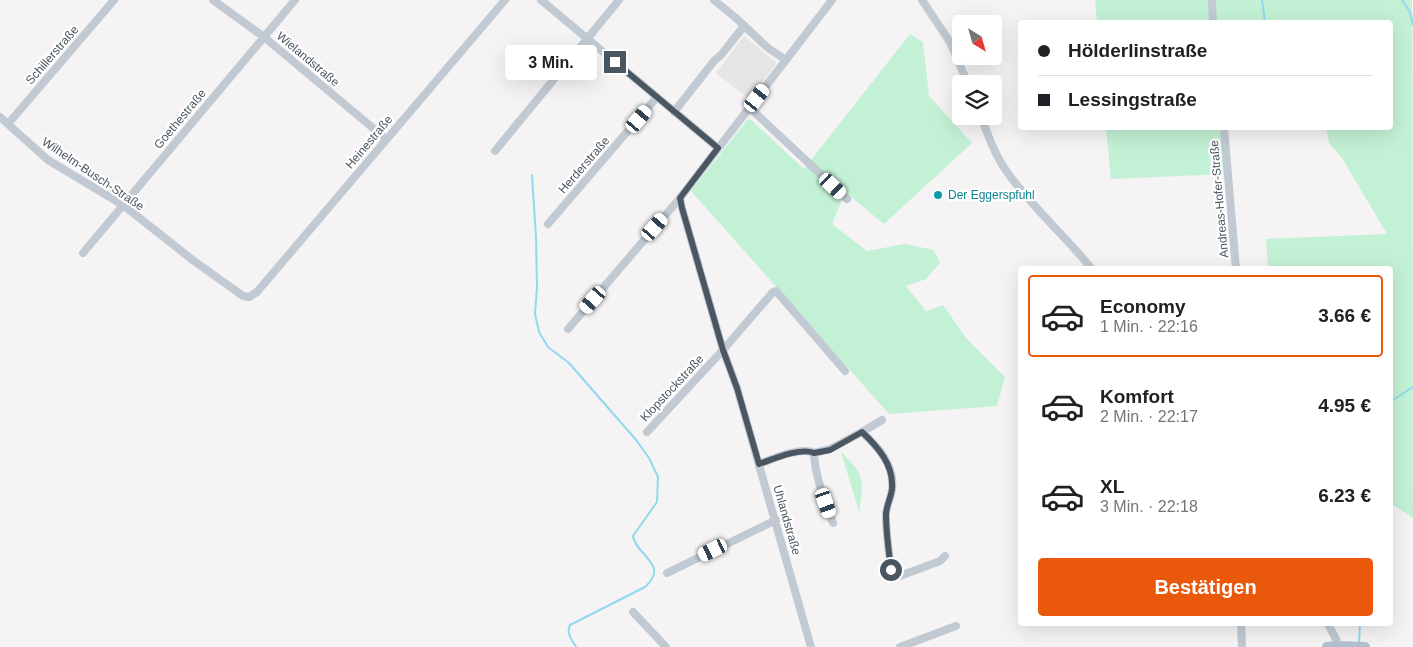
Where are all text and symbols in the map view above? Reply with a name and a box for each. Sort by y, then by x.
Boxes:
north arrow [952,15,1002,65]
map controls [952,15,1002,125]
street label: Schillerstraße [23,22,82,87]
street label: Wielandstraße [274,29,342,89]
text: Hölderlinstraße [1068,40,1207,61]
callout: 3 Min. [505,44,598,80]
route end [604,51,626,73]
text: 3 Min. [528,54,574,71]
button: layers [952,75,1002,125]
car [741,82,772,114]
street label: Goethestraße [151,86,209,152]
text: Lessingstraße [1068,89,1197,110]
car [623,103,654,135]
street label: Heinestraße [343,112,396,172]
street label: Herderstraße [556,133,613,196]
street label: Wilhelm-Busch-Straße [39,135,147,214]
street label: Andreas-Hofer-Straße [1207,139,1231,258]
car [816,170,849,202]
place label: Der Eggerspfuhl [948,188,1035,202]
marker: Der Eggerspfuhl [932,189,944,201]
car [639,211,670,243]
car [577,284,608,316]
icon: car [1040,294,1085,339]
text: Economy [1100,296,1186,317]
text: 3.66 € [1318,305,1371,326]
text: 1 Min. · 22:16 [1100,318,1198,335]
street label: Klopstockstraße [638,352,707,424]
icon: car [1040,384,1085,429]
text: Komfort [1100,386,1174,407]
text: 4.95 € [1318,395,1371,416]
text: 2 Min. · 22:17 [1100,408,1198,425]
icon: car [1040,474,1085,519]
text: XL [1100,476,1124,497]
street label: Uhlandstraße [770,483,804,557]
text: 6.23 € [1318,485,1371,506]
car [814,486,837,520]
text: 3 Min. · 22:18 [1100,498,1198,515]
car [696,537,729,563]
button: Bestätigen [1038,558,1373,616]
route start [880,559,902,581]

